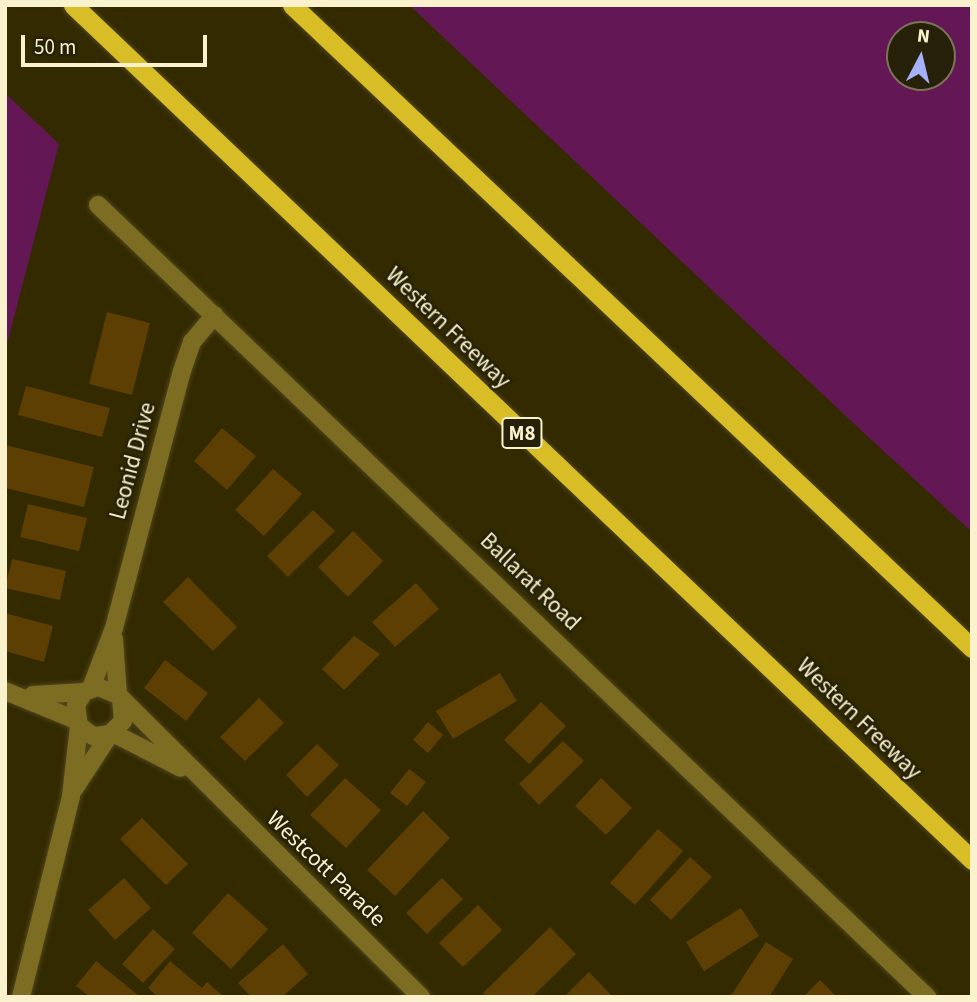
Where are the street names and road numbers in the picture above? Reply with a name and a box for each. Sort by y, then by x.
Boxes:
street label: Western Freeway [380,261,516,395]
street label: Leonid Drive [104,399,162,523]
road number: M8 [501,416,543,450]
street label: Ballarat Road [474,527,586,637]
street label: Western Freeway [791,652,927,786]
street label: Westcott Parade [261,805,391,933]

